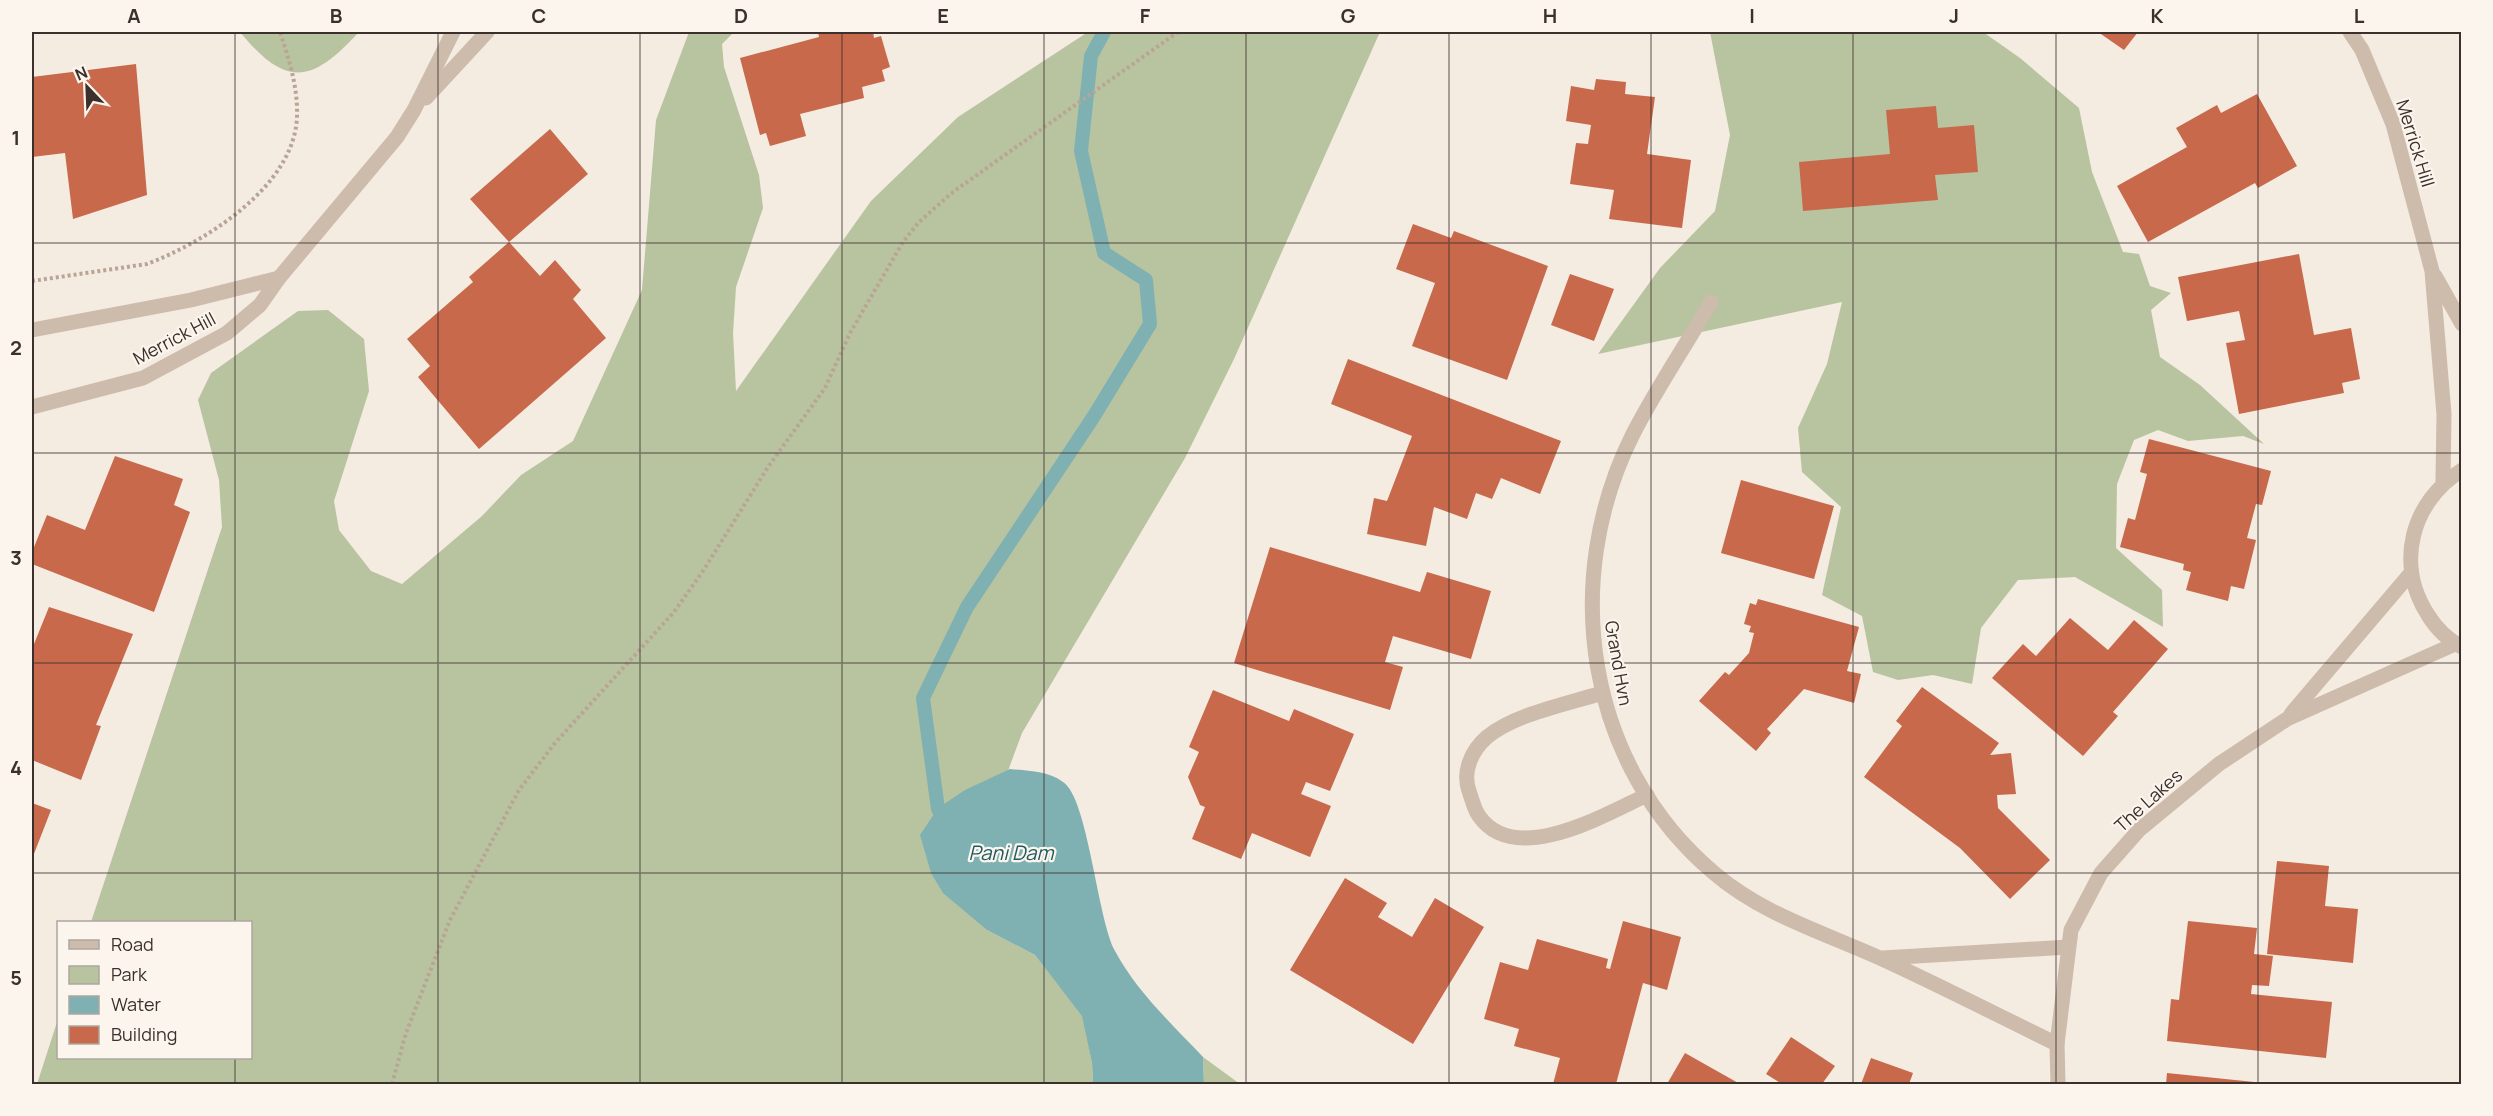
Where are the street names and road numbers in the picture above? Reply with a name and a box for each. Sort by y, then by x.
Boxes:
street label: Merrick Hill [2391,96,2441,190]
street label: Merrick Hill [129,306,219,370]
street label: Grand Hvn [1600,619,1638,707]
street label: The Lakes [2109,763,2187,837]

